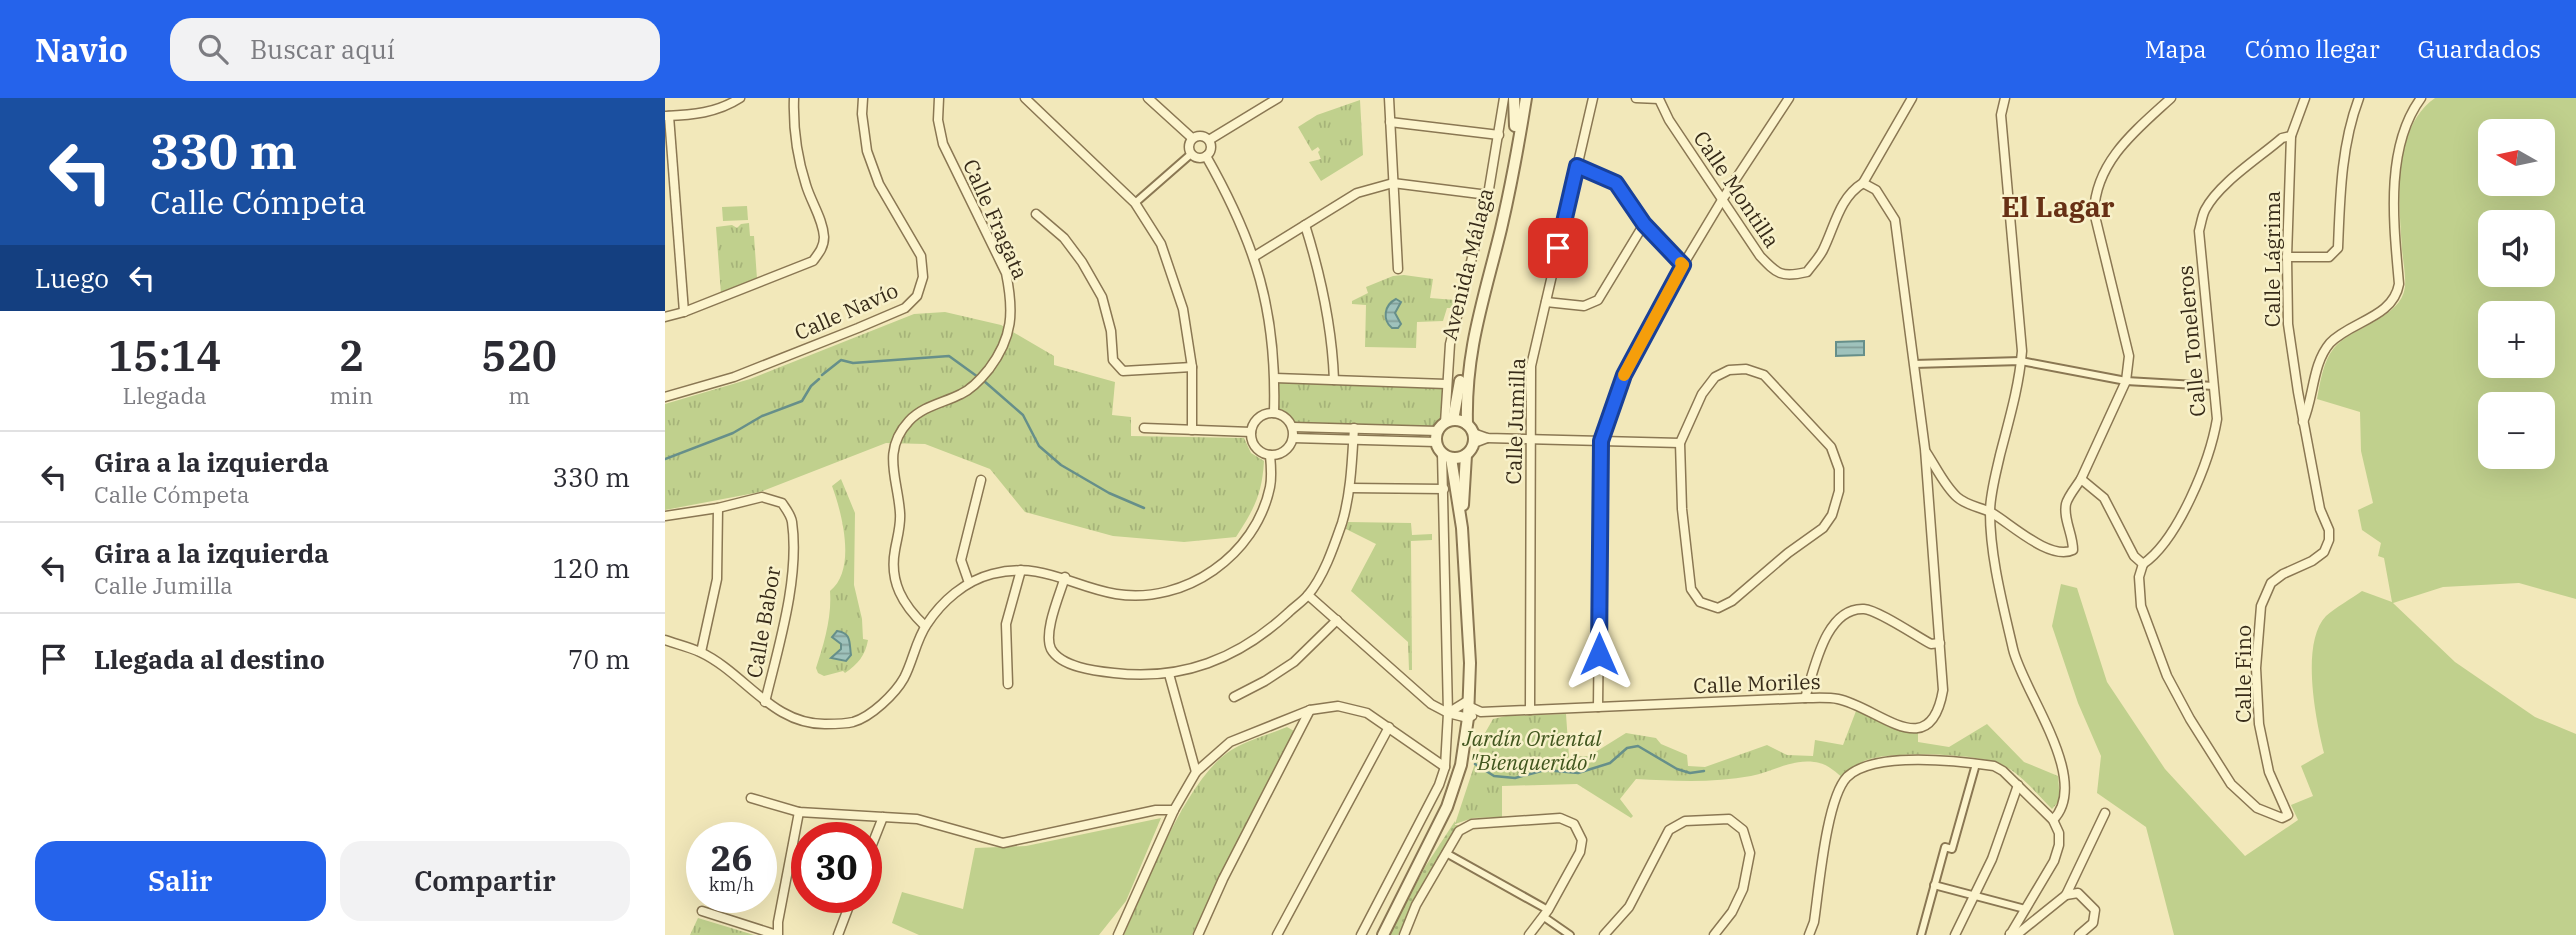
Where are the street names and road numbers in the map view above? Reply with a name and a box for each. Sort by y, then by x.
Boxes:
street label: Calle Montilla [1688,125,1786,253]
street label: Calle Fragata [957,155,1035,283]
street label: Avenida Málaga [1435,185,1499,343]
street label: Calle Lágrima [2258,191,2286,327]
street label: Calle Toneleros [2170,264,2212,418]
street label: Calle Navío [790,276,902,346]
street label: Calle Jumilla [1499,357,1531,485]
street label: Calle Babor [739,563,787,680]
street label: Calle Fino [2229,625,2257,723]
street label: Calle Moriles [1693,667,1821,699]

